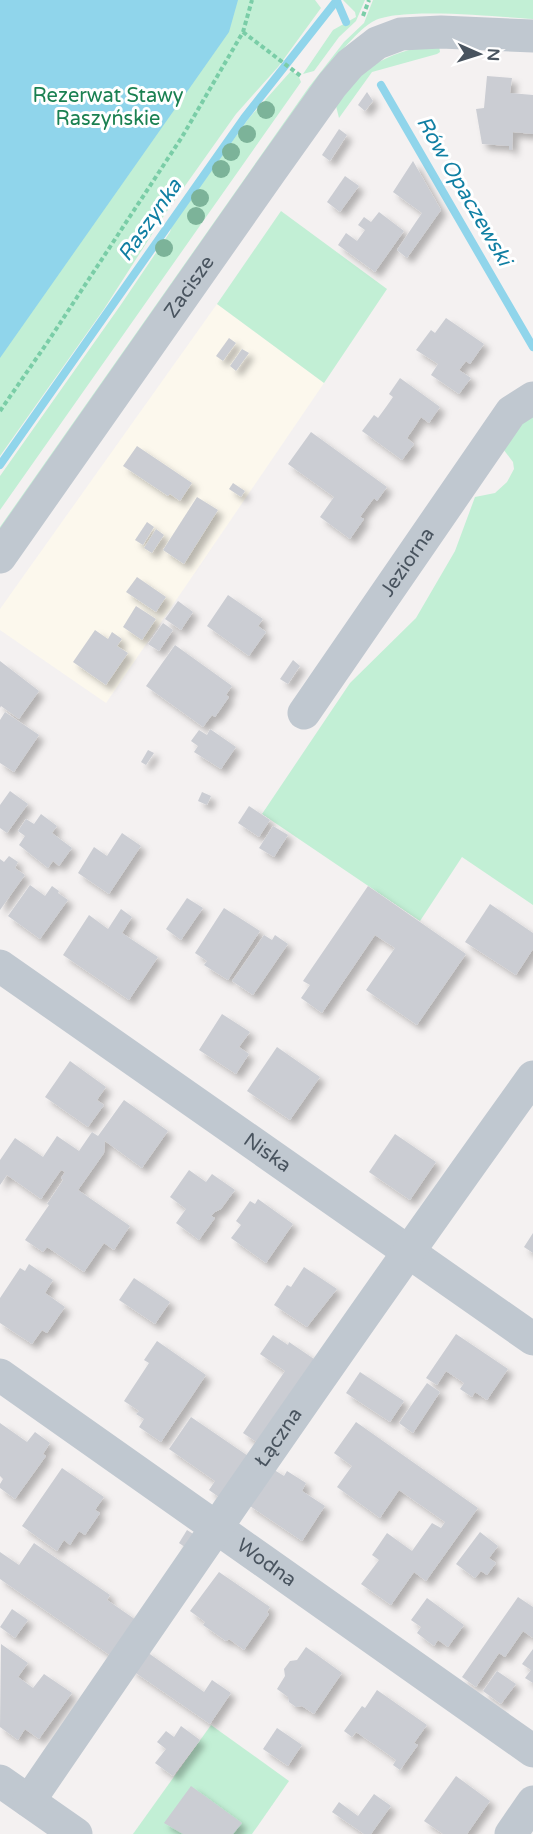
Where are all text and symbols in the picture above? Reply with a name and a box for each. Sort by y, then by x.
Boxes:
north arrow [449,24,509,84]
text: N [483,48,503,62]
park label: Rezerwat Stawy Raszyńskie [32,84,184,131]
water label: Rów Opaczewski [411,112,518,273]
water label: Raszynka [113,173,188,266]
street label: Zacisze [159,251,220,323]
street label: Jeziorna [375,523,440,602]
street label: Niska [239,1128,295,1178]
street label: Łączna [250,1403,308,1472]
street label: Wodna [232,1534,301,1592]

